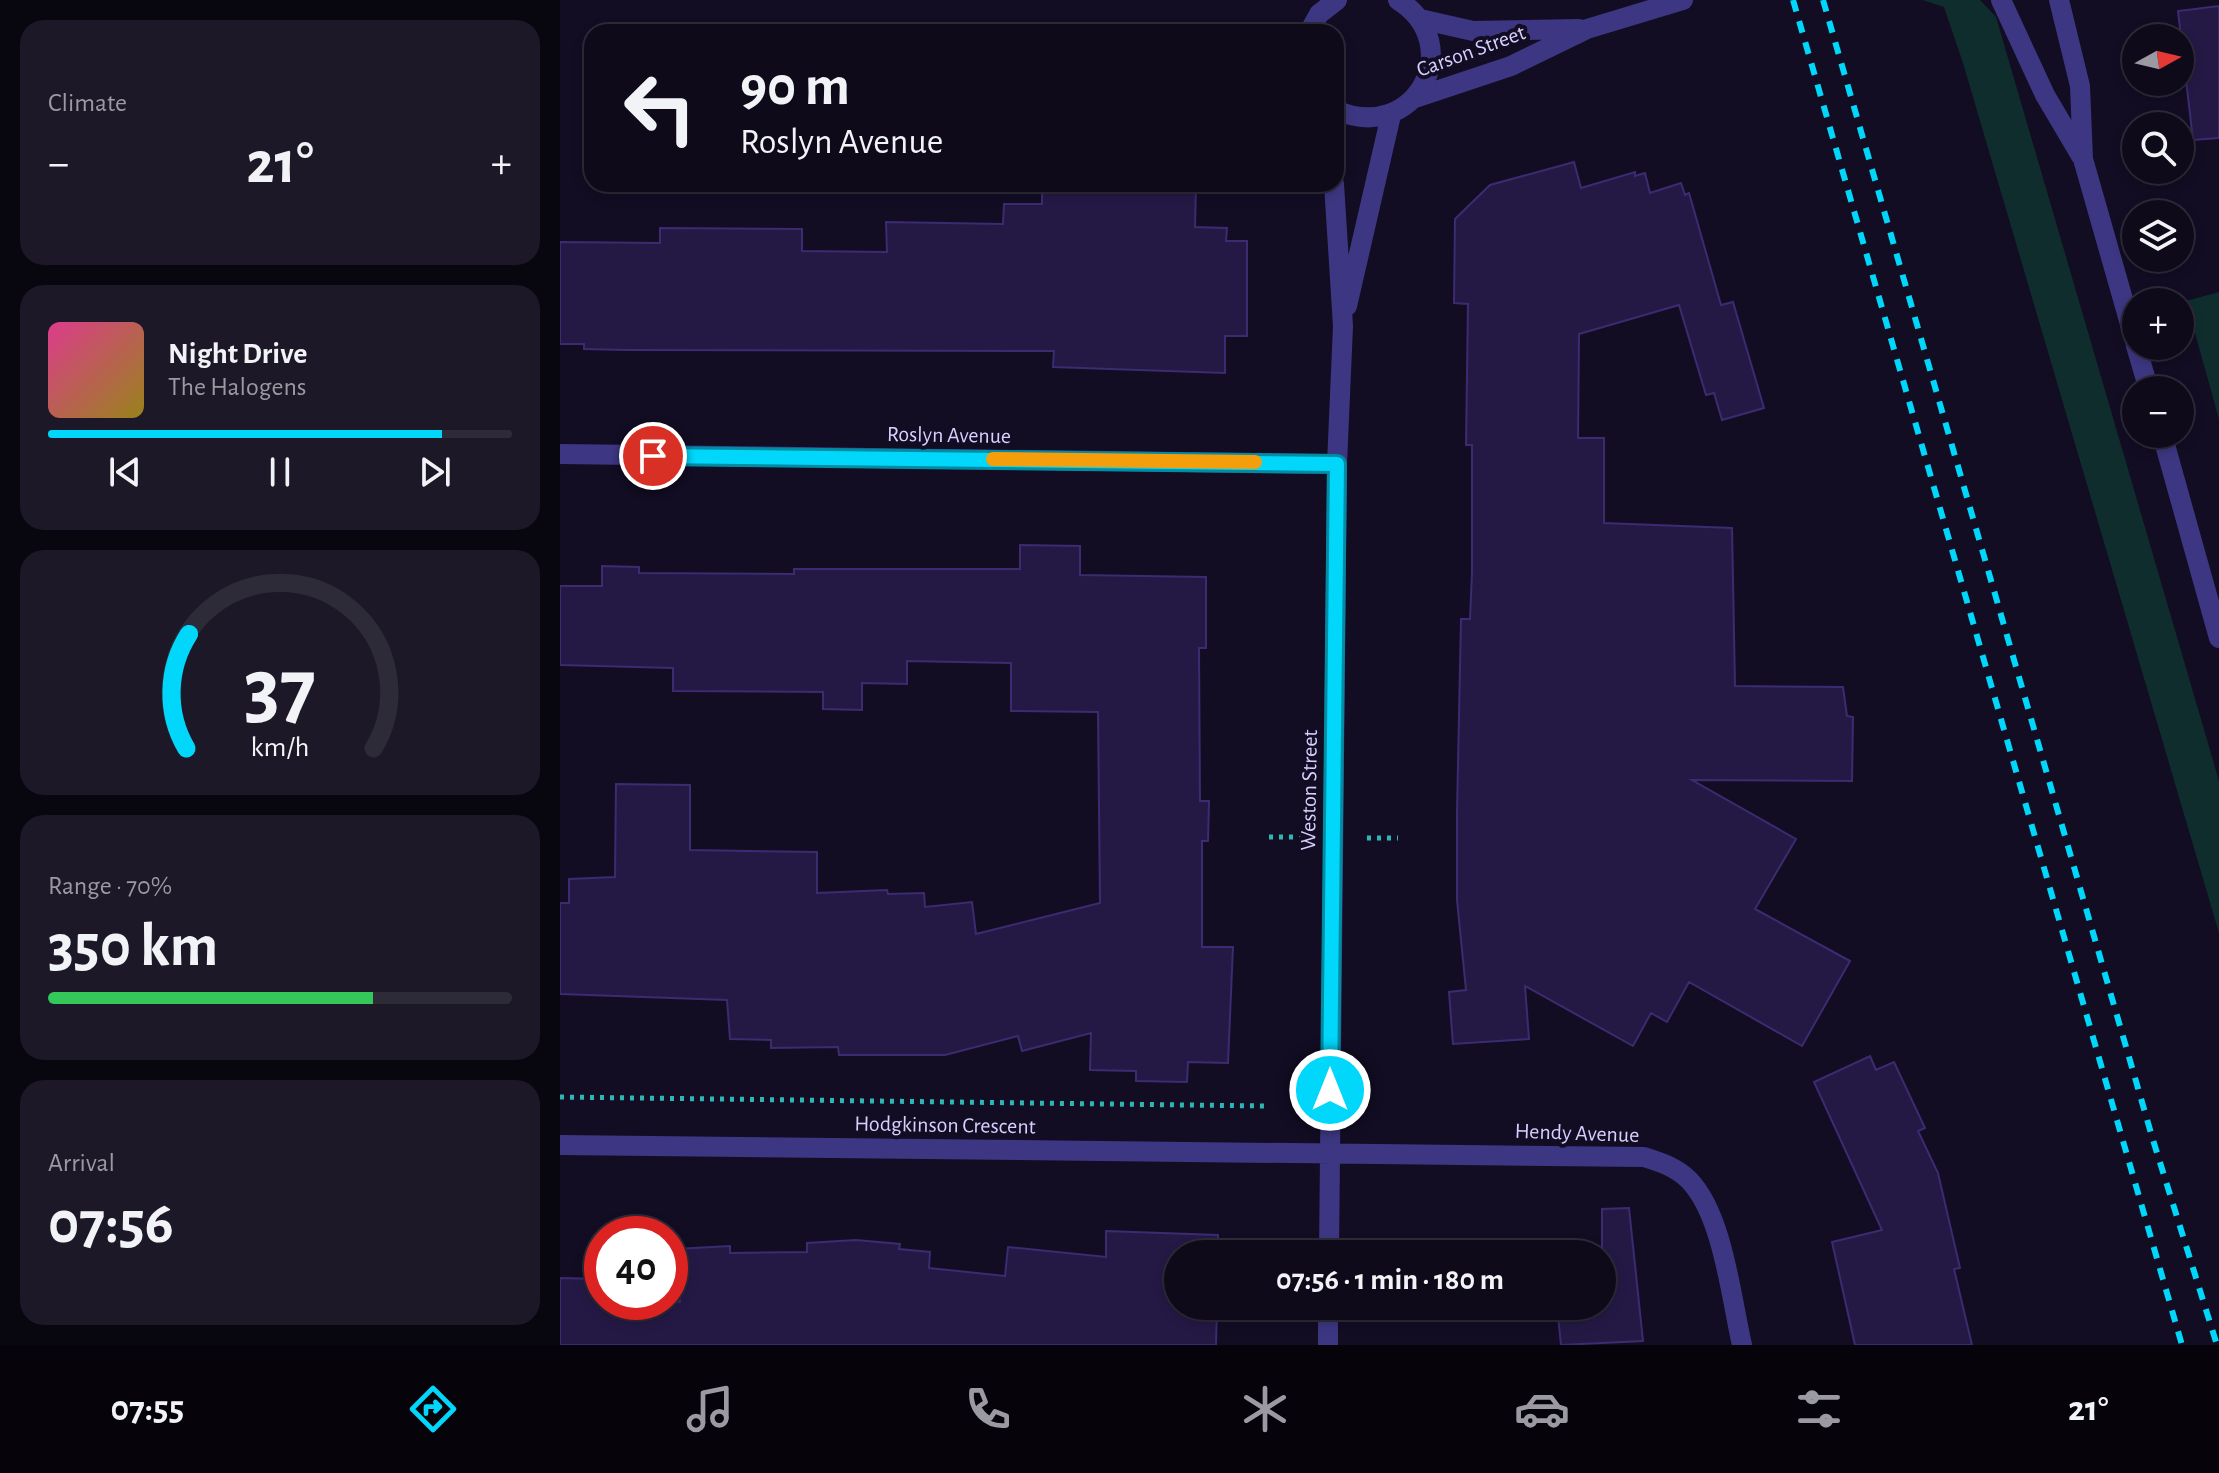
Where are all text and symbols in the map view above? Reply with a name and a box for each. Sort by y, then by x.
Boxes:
street label: Carson Street [1414,21,1528,81]
north arrow [2122,24,2194,96]
map controls [2122,24,2194,448]
icon: left [608,56,712,160]
text: 90 m [740,59,850,115]
text: Climate [48,90,127,116]
button: search [2122,112,2194,184]
text: Roslyn Avenue [740,124,943,160]
text: 21° [246,134,314,194]
text: − [48,142,69,186]
text: + [491,142,512,186]
button: layers [2122,200,2194,272]
button: + [2122,288,2194,360]
text: Night Drive [168,339,307,369]
text: The Halogens [168,374,306,400]
button: − [2122,376,2194,448]
pin [619,422,687,490]
street label: Roslyn Avenue [887,423,1011,447]
icon: arrive [631,434,675,478]
icon: previous [103,450,147,494]
icon: pause [258,450,302,494]
icon: next [413,450,457,494]
text: 37 [244,647,316,731]
street label: Weston Street [1297,729,1321,851]
text: km/h [251,733,309,762]
text: Range · 70% [48,873,172,899]
text: 350 km [48,917,218,977]
position arrow [1288,1048,1372,1132]
street label: Hodgkinson Crescent [854,1112,1036,1138]
street label: Hendy Avenue [1514,1120,1640,1146]
text: Arrival [48,1150,115,1176]
text: 07:56 [48,1194,174,1254]
speed limit sign: 40 [584,1216,688,1320]
text: 07:56 · 1 min · 180 m [1276,1265,1504,1295]
icon: directions [405,1381,461,1437]
icon: music [682,1381,738,1437]
icon: phone [960,1381,1016,1437]
icon: climate [1237,1381,1293,1437]
icon: car [1514,1381,1570,1437]
icon: filters [1791,1381,1847,1437]
text: 07:55 [111,1391,184,1427]
text: 21° [2068,1391,2108,1427]

